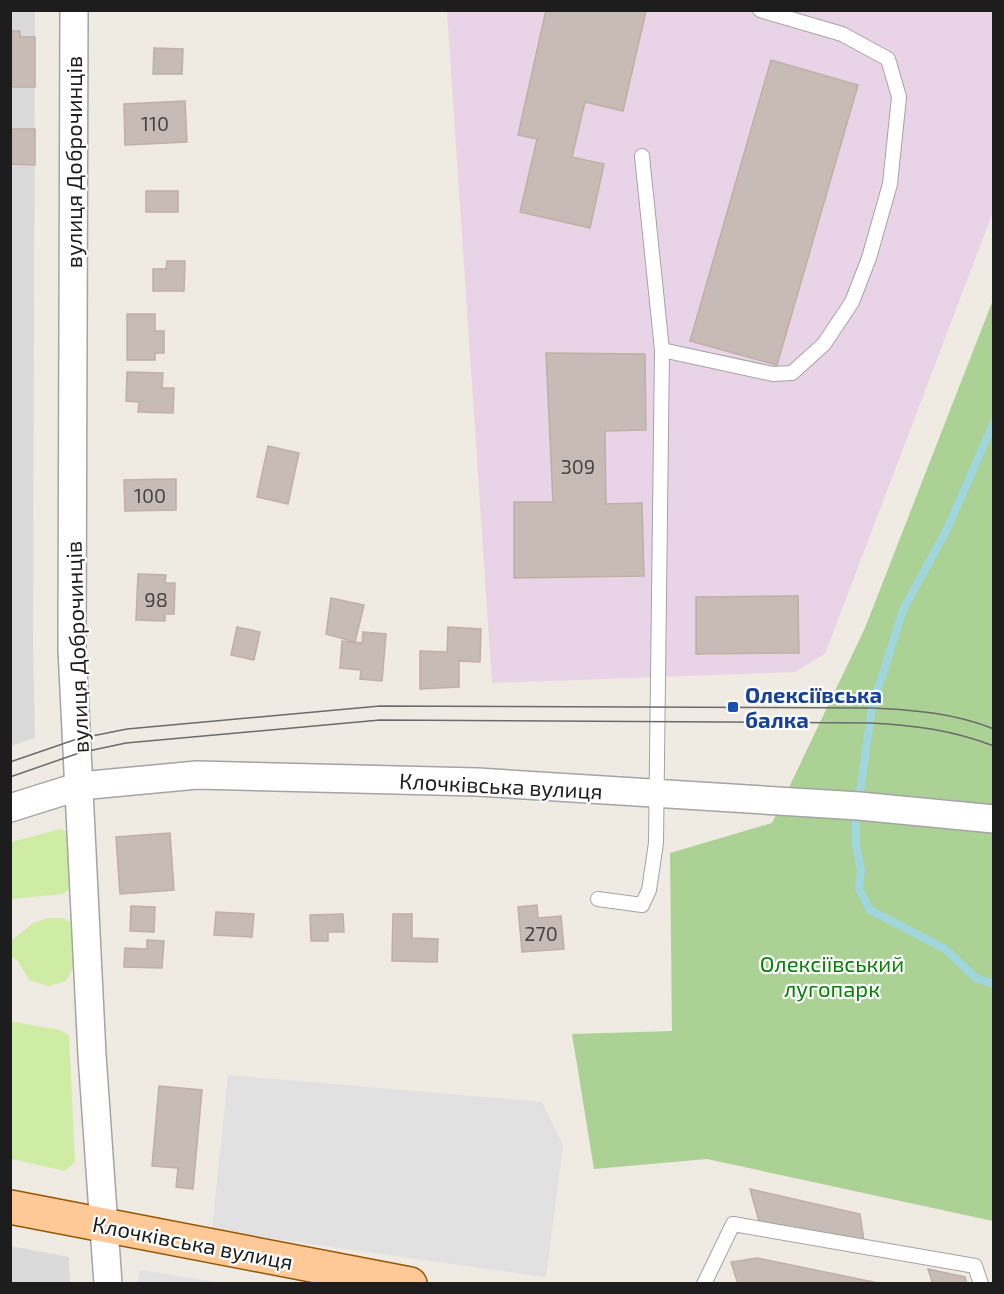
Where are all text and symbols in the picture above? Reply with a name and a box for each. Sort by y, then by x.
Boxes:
street label: вулиця Доброчинців [60,56,87,268]
house number: 110 [141,111,169,135]
house number: 309 [561,454,595,478]
house number: 100 [134,483,166,507]
street label: вулиця Доброчинців [59,540,94,754]
house number: 98 [144,587,168,611]
place label: Олексіївська балка [745,681,882,732]
marker: Олексіївська балка [726,700,740,714]
street label: Клочківська вулиця [399,767,603,804]
house number: 270 [524,921,558,945]
park label: Олексіївський лугопарк [760,950,904,1002]
street label: Клочківська вулиця [90,1210,295,1275]

